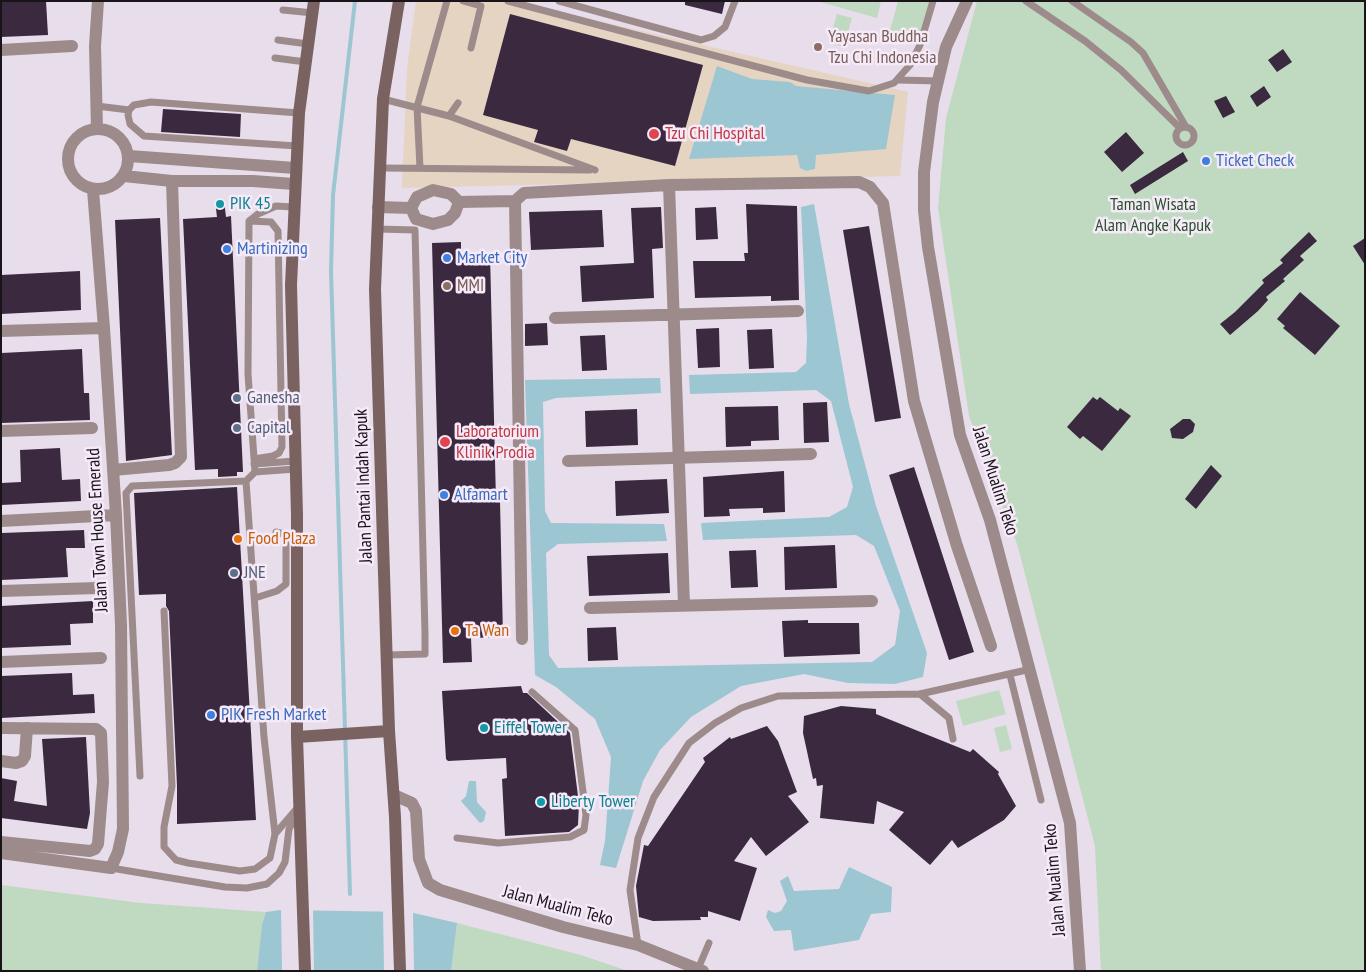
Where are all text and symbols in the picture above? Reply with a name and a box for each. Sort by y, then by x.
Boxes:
place label: Yayasan Buddha Tzu Chi Indonesia [828,26,936,68]
marker: Yayasan Buddha Tzu Chi Indonesia [812,41,824,53]
place label: Tzu Chi Hospital [665,123,765,145]
marker: Tzu Chi Hospital [647,127,661,141]
place label: Ticket Check [1216,150,1294,172]
marker: Ticket Check [1200,155,1212,167]
place label: PIK 45 [230,193,271,215]
park label: Taman Wisata Alam Angke Kapuk [1095,194,1211,236]
marker: PIK 45 [214,198,226,210]
place label: Martinizing [237,238,308,260]
marker: Martinizing [221,243,233,255]
place label: Market City [457,247,527,269]
marker: Market City [441,252,453,264]
place label: MMI [457,275,484,297]
marker: MMI [441,280,453,292]
place label: Ganesha [247,387,300,409]
marker: Ganesha [231,392,243,404]
street label: Jalan Pantai Indah Kapuk [351,408,377,564]
place label: Capital [247,417,290,439]
place label: Laboratorium Klinik Prodia [456,421,539,464]
marker: Capital [231,422,243,434]
street label: Jalan Mualim Teko [967,424,1023,538]
marker: Laboratorium Klinik Prodia [438,435,452,449]
street label: Jalan Town House Emerald [83,447,113,613]
place label: Alfamart [454,484,508,506]
marker: Alfamart [438,489,450,501]
place label: Food Plaza [248,528,316,550]
marker: Food Plaza [232,533,244,545]
place label: JNE [244,562,266,584]
marker: JNE [228,567,240,579]
place label: Ta Wan [465,620,509,642]
marker: Ta Wan [449,625,461,637]
place label: PIK Fresh Market [221,704,326,726]
marker: PIK Fresh Market [205,709,217,721]
place label: Eiffel Tower [494,717,567,739]
marker: Eiffel Tower [478,722,490,734]
place label: Liberty Tower [551,791,635,813]
marker: Liberty Tower [535,796,547,808]
street label: Jalan Mualim Teko [1039,823,1071,937]
street label: Jalan Mualim Teko [501,881,615,931]

